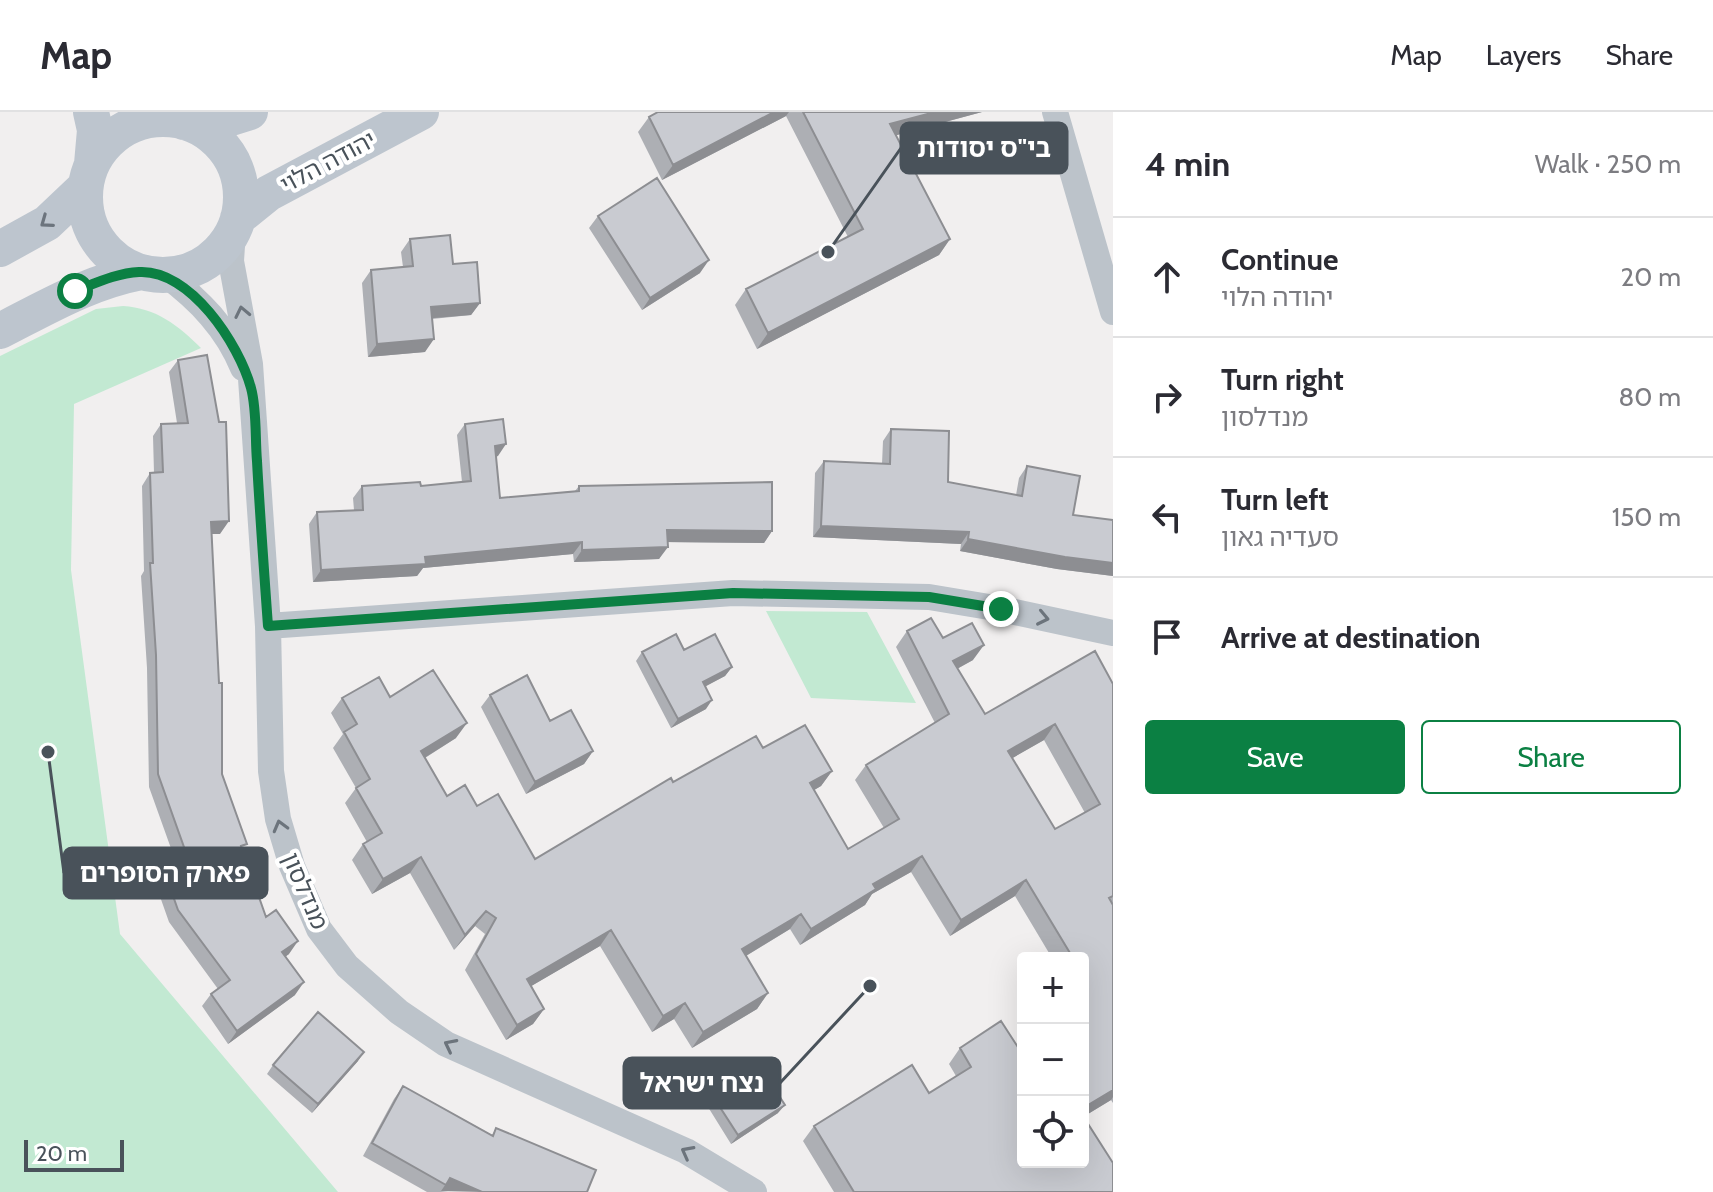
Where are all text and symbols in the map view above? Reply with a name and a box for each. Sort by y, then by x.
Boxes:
text: Map [40,32,112,79]
text: Map [1390,38,1442,72]
text: Layers [1486,38,1561,72]
text: Share [1605,38,1673,72]
callout: בי"ס יסודות [901,123,1067,173]
street label: יהודה הלוי [275,124,380,199]
text: בי"ס יסודות [917,132,1051,164]
text: 4 min [1145,143,1230,185]
text: Walk · 250 m [1535,148,1681,180]
one-way arrow [40,212,55,227]
text: Continue [1221,241,1338,278]
icon: ahead [1145,255,1189,299]
text: 20 m [1621,261,1681,293]
route start [57,273,93,309]
text: יהודה הלוי [1221,281,1333,313]
one-way arrow [234,306,251,320]
text: Turn right [1221,361,1344,398]
icon: right [1145,375,1189,419]
text: 80 m [1618,381,1681,413]
text: מנדלסון [1221,401,1308,433]
text: Turn left [1221,481,1329,518]
icon: left [1145,495,1189,539]
text: 150 m [1612,501,1681,533]
text: סעדיה גאון [1221,521,1339,553]
route end [983,591,1019,627]
one-way arrow [1036,609,1049,626]
icon: arrive [1145,615,1189,659]
text: Arrive at destination [1221,619,1481,656]
button: Save [1145,720,1405,794]
button: Share [1421,720,1681,794]
one-way arrow [273,819,290,833]
callout: פארק הסופרים [64,848,267,898]
street label: מנדלסון [276,848,335,934]
text: פארק הסופרים [80,857,250,889]
map controls [1017,952,1089,1168]
button: + [1017,952,1089,1024]
button: − [1017,1024,1089,1096]
one-way arrow [444,1040,459,1055]
callout: נצח ישראל [624,1058,780,1108]
text: נצח ישראל [640,1067,764,1099]
button: locate [1017,1096,1089,1168]
scale bar [24,1136,124,1172]
text: 20 m [36,1140,87,1167]
one-way arrow [681,1147,695,1162]

